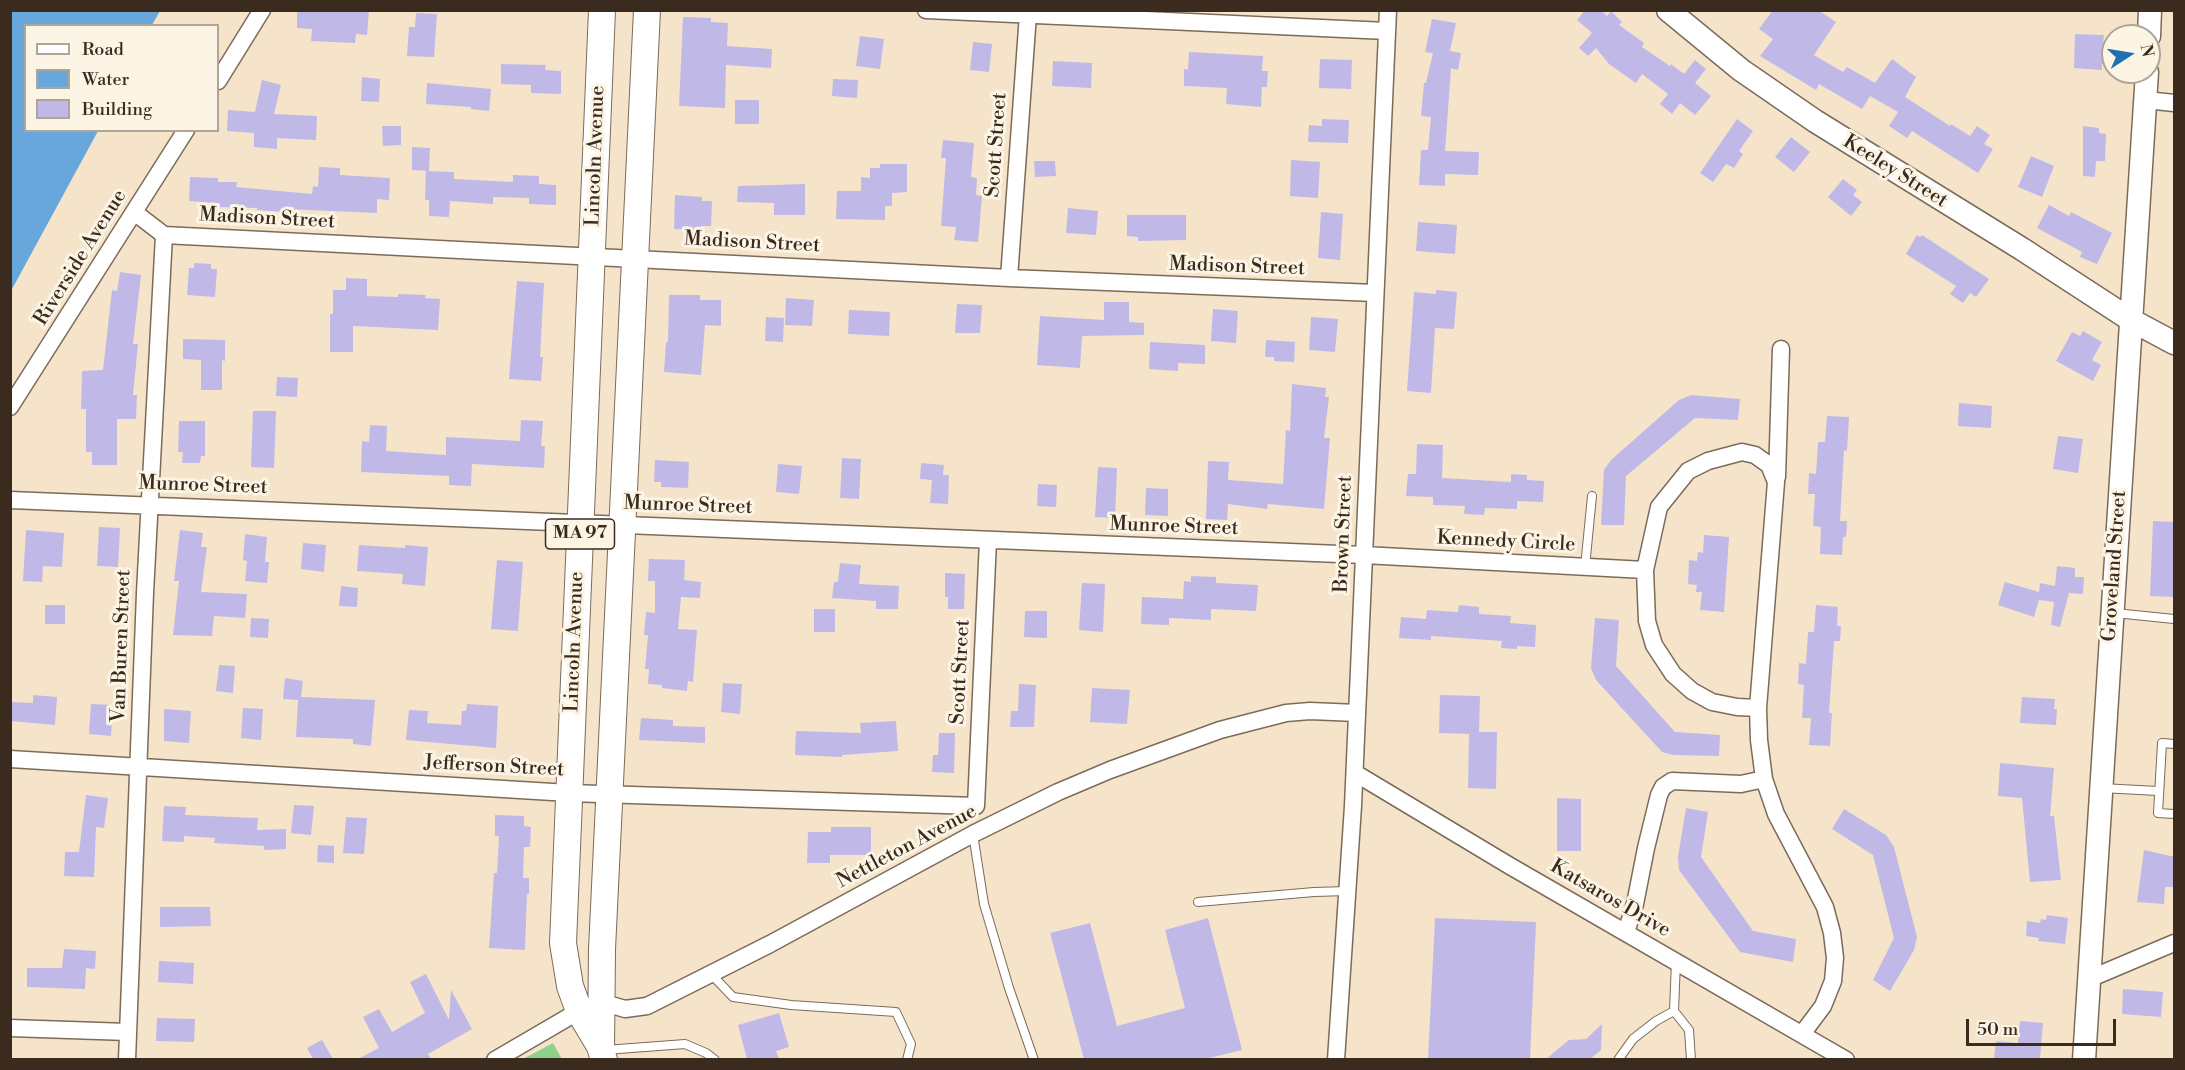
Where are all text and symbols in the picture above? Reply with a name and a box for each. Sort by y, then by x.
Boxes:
legend [24,24,219,132]
north arrow [2101,24,2161,84]
text: Road [82,38,124,61]
text: N [2136,42,2158,59]
text: Water [82,68,129,91]
street label: Lincoln Avenue [582,85,610,227]
street label: Scott Street [981,92,1013,198]
text: Building [82,98,152,121]
street label: Keeley Street [1838,130,1952,214]
street label: Riverside Avenue [30,186,132,330]
street label: Madison Street [198,203,336,235]
street label: Madison Street [683,227,821,259]
street label: Madison Street [1169,253,1305,281]
street label: Munroe Street [138,472,268,500]
street label: Brown Street [1330,475,1358,593]
street label: Groveland Street [2098,490,2132,642]
street label: Munroe Street [623,492,753,520]
street label: Munroe Street [1109,513,1239,541]
road number: MA 97 [546,519,614,549]
street label: Kennedy Circle [1436,526,1576,558]
street label: Van Buren Street [107,569,137,723]
street label: Lincoln Avenue [561,571,589,713]
street label: Scott Street [946,619,976,725]
street label: Jefferson Street [423,751,565,783]
street label: Nettleton Avenue [833,800,981,894]
street label: Katsaros Drive [1546,855,1674,943]
scale bar [1969,1007,2119,1045]
text: 50 m [1977,1018,2018,1041]

